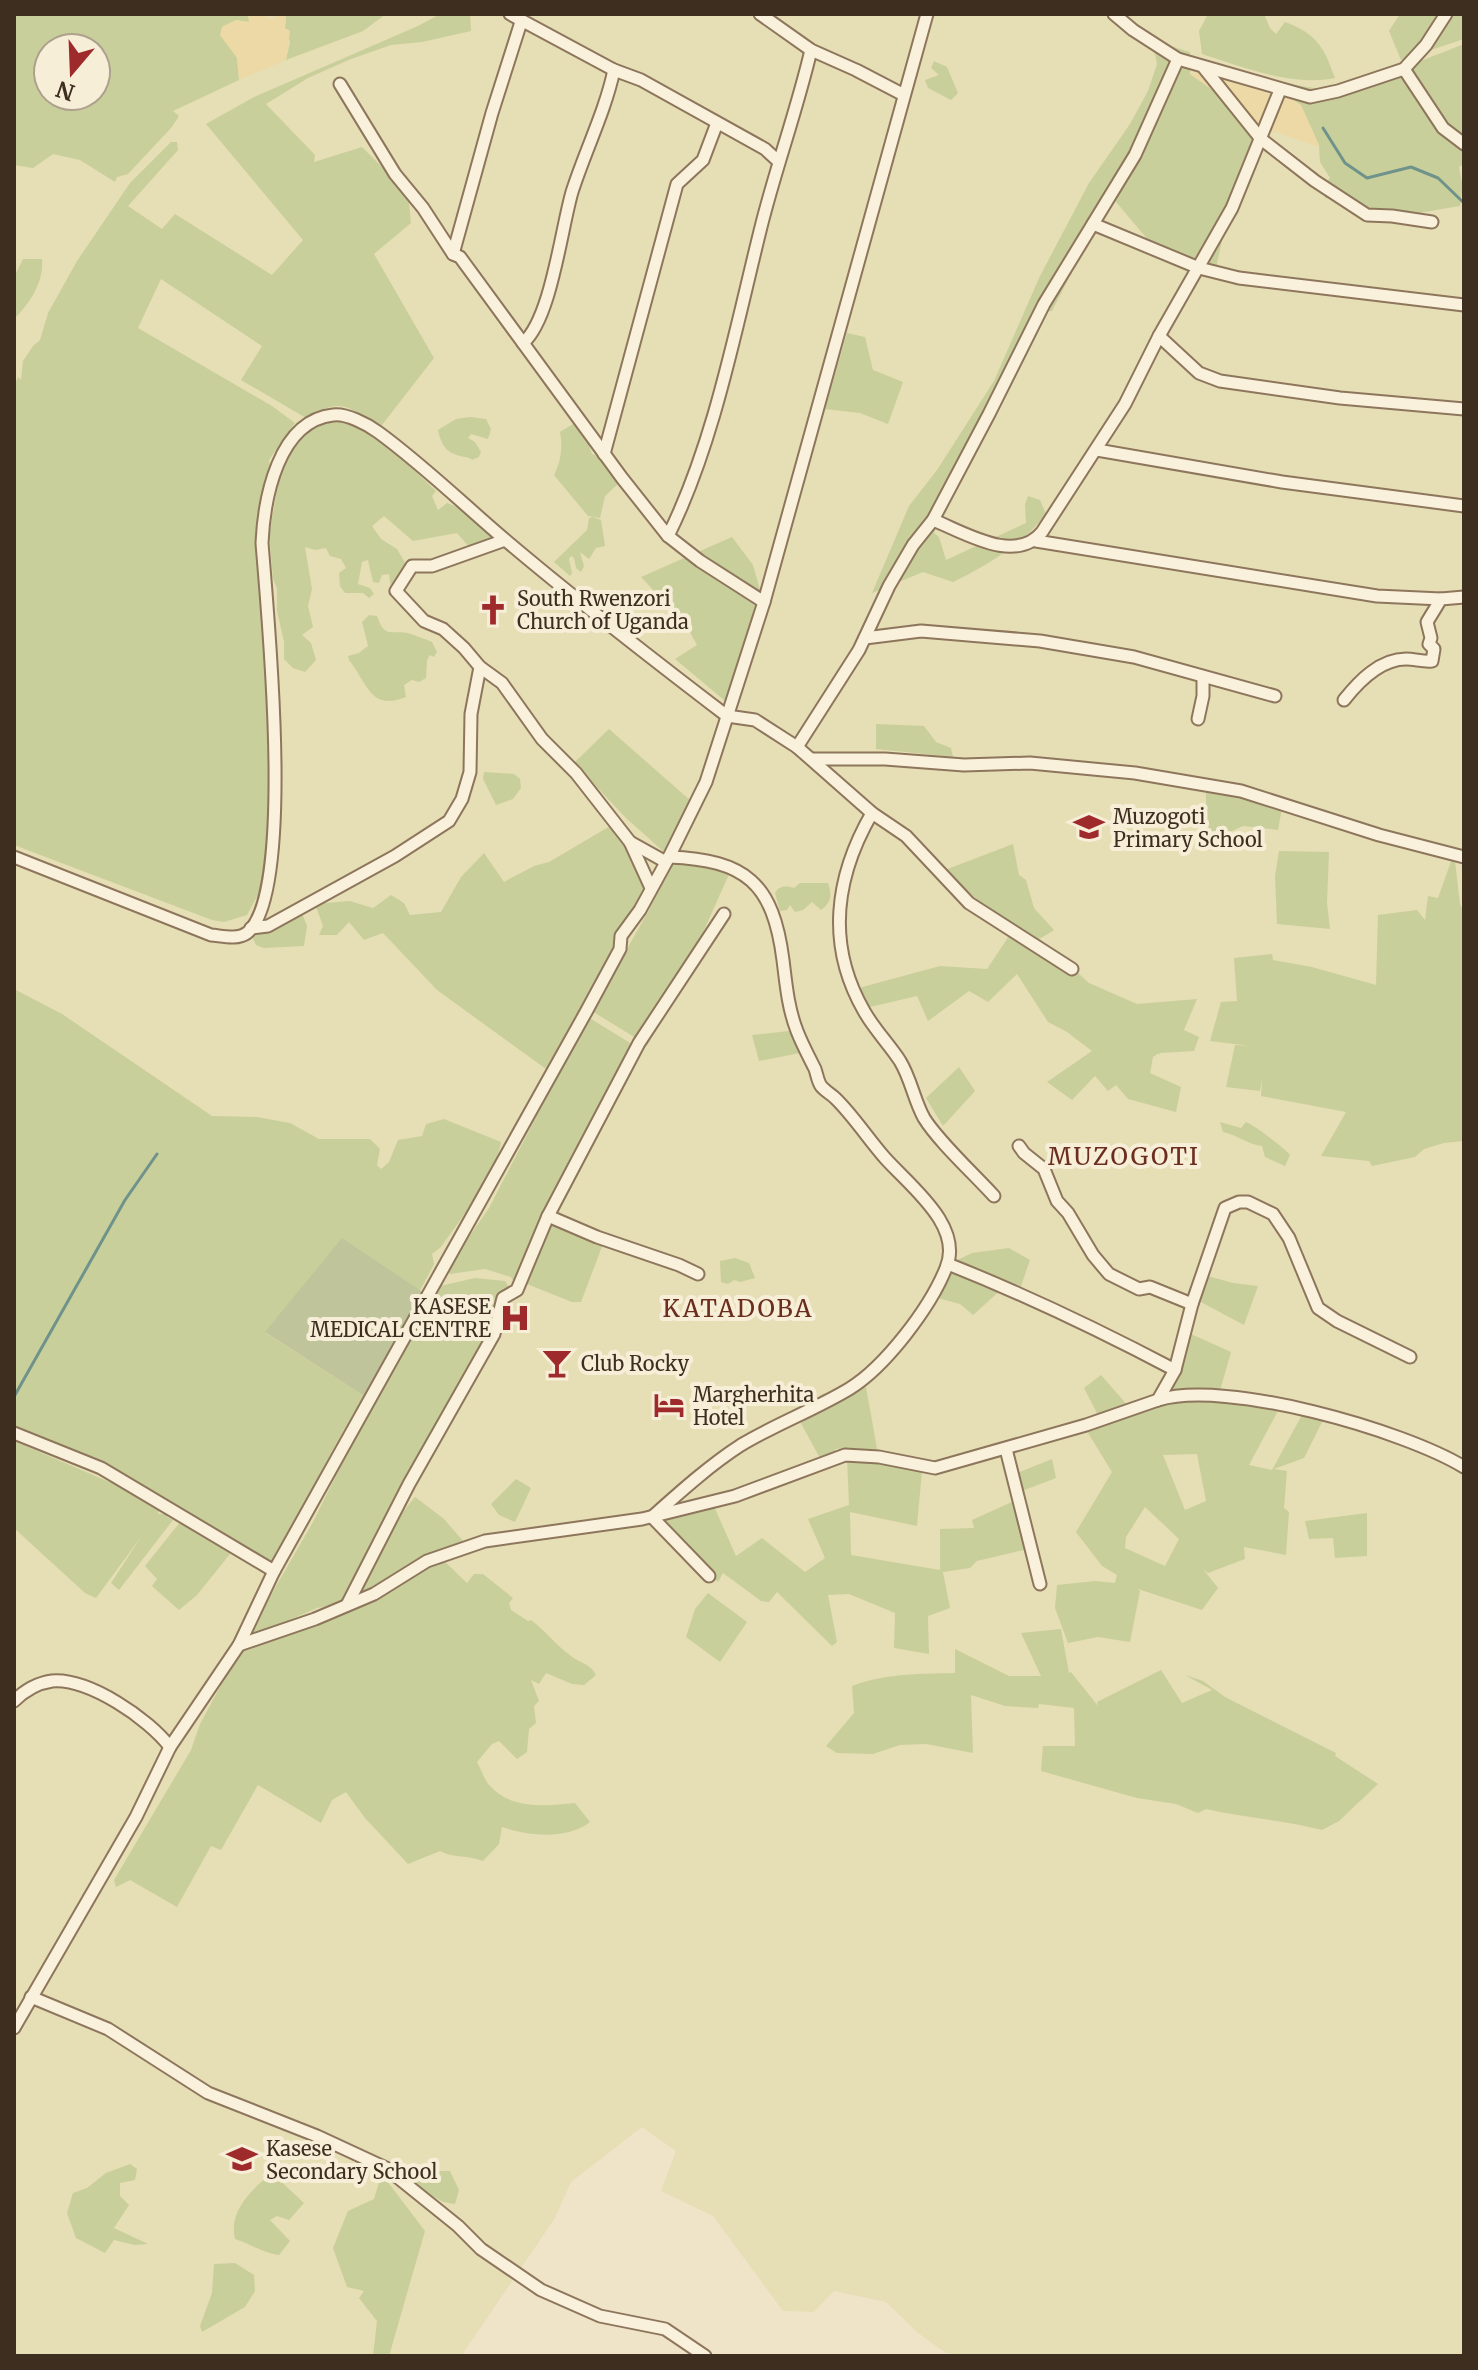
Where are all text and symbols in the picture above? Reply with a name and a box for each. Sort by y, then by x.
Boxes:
north arrow [32,32,112,112]
text: N [52,75,78,107]
place label: South Rwenzori Church of Uganda [517,586,689,634]
church icon: South Rwenzori Church of Uganda [476,593,510,627]
place label: Muzogoti Primary School [1113,804,1263,852]
school or university icon: Muzogoti Primary School [1072,810,1106,844]
district label: MUZOGOTI [1048,1141,1200,1172]
district label: KATADOBA [663,1293,813,1324]
place label: KASESE MEDICAL CENTRE [310,1294,491,1342]
hospital icon: KASESE MEDICAL CENTRE [498,1301,532,1335]
bar icon: Club Rocky [540,1346,574,1380]
place label: Club Rocky [581,1351,689,1376]
place label: Margherhita Hotel [693,1382,814,1430]
hotel icon: Margherhita Hotel [652,1388,686,1422]
place label: Kasese Secondary School [266,2136,438,2184]
school or university icon: Kasese Secondary School [225,2142,259,2176]

